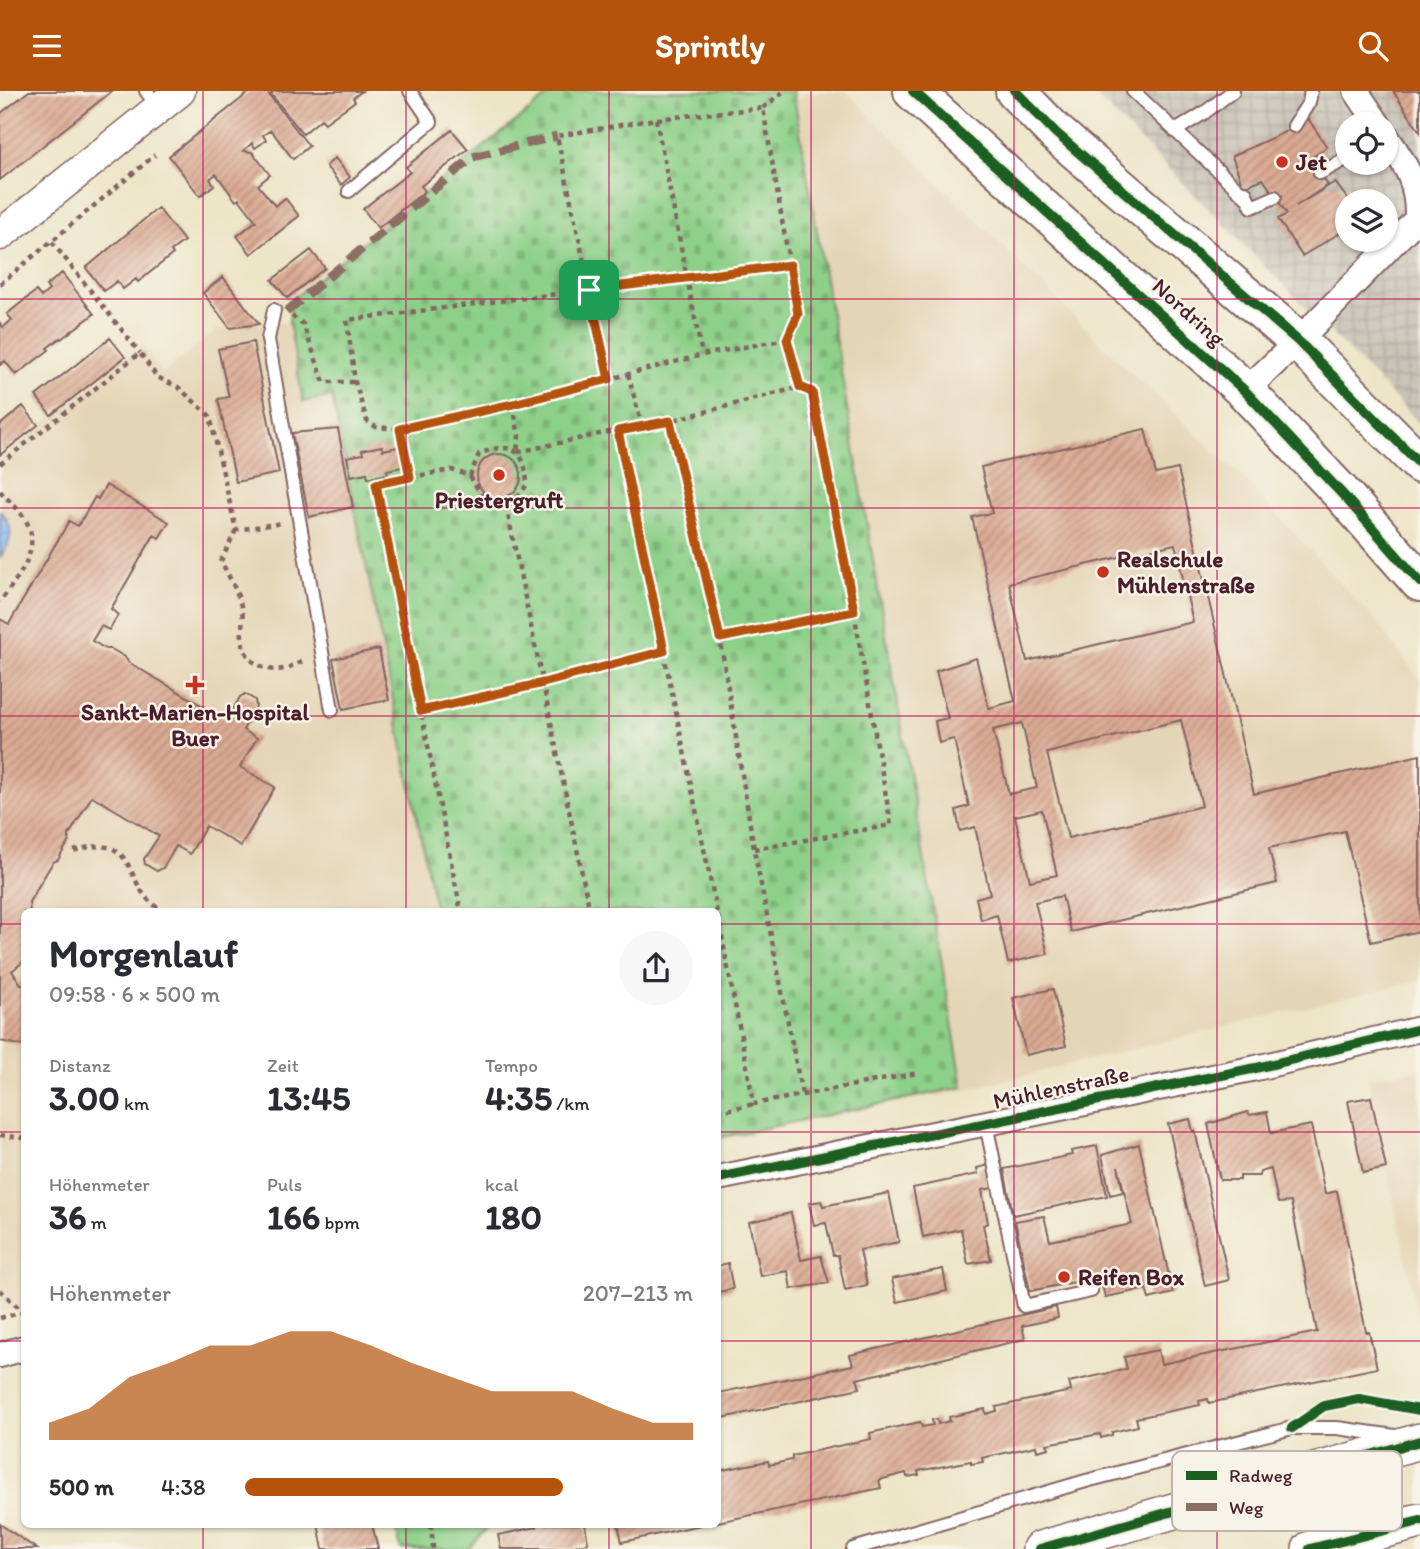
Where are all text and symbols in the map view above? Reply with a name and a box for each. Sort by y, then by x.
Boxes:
icon: menu [28,27,66,65]
text: Sprintly [655,27,765,65]
icon: search [1354,27,1392,65]
map controls [1335,112,1398,252]
button: locate [1335,112,1398,175]
place label: Jet [1295,148,1327,176]
marker: Jet [1274,154,1290,170]
button: layers [1335,189,1398,252]
pin [559,260,619,320]
icon: arrive [570,271,608,309]
street label: Nordring [1147,272,1231,352]
marker: Priestergruft [491,467,507,483]
place label: Priestergruft [435,486,563,514]
place label: Realschule Mühlenstraße [1117,545,1255,599]
marker: Realschule Mühlenstraße [1095,564,1111,580]
marker: Sankt-Marien-Hospital Buer [185,675,205,695]
place label: Sankt-Marien-Hospital Buer [81,698,309,752]
text: Morgenlauf [49,931,238,977]
button: share [619,931,693,1005]
text: 09:58 · 6 × 500 m [49,980,220,1008]
text: Distanz [49,1054,111,1077]
text: Zeit [267,1054,299,1077]
text: Tempo [485,1054,538,1077]
street label: Mühlenstraße [991,1059,1131,1115]
text: 3.00 [49,1077,120,1119]
text: 13:45 [267,1077,350,1119]
text: 4:35 [485,1077,552,1119]
text: km [120,1092,149,1115]
text: /km [552,1092,589,1115]
text: Höhenmeter [49,1173,150,1196]
text: Puls [267,1173,302,1196]
text: kcal [485,1173,519,1196]
text: 36 [49,1196,87,1238]
text: 166 [267,1196,320,1238]
text: 180 [485,1196,542,1238]
text: m [87,1211,107,1234]
text: bpm [320,1211,360,1234]
place label: Reifen Box [1078,1263,1184,1291]
marker: Reifen Box [1056,1269,1072,1285]
text: Höhenmeter [49,1279,171,1307]
text: 207–213 m [583,1279,693,1307]
legend [1172,1451,1402,1531]
text: Radweg [1229,1464,1293,1487]
text: 500 m [49,1473,114,1501]
text: 4:38 [161,1473,206,1501]
text: Weg [1229,1496,1264,1519]

